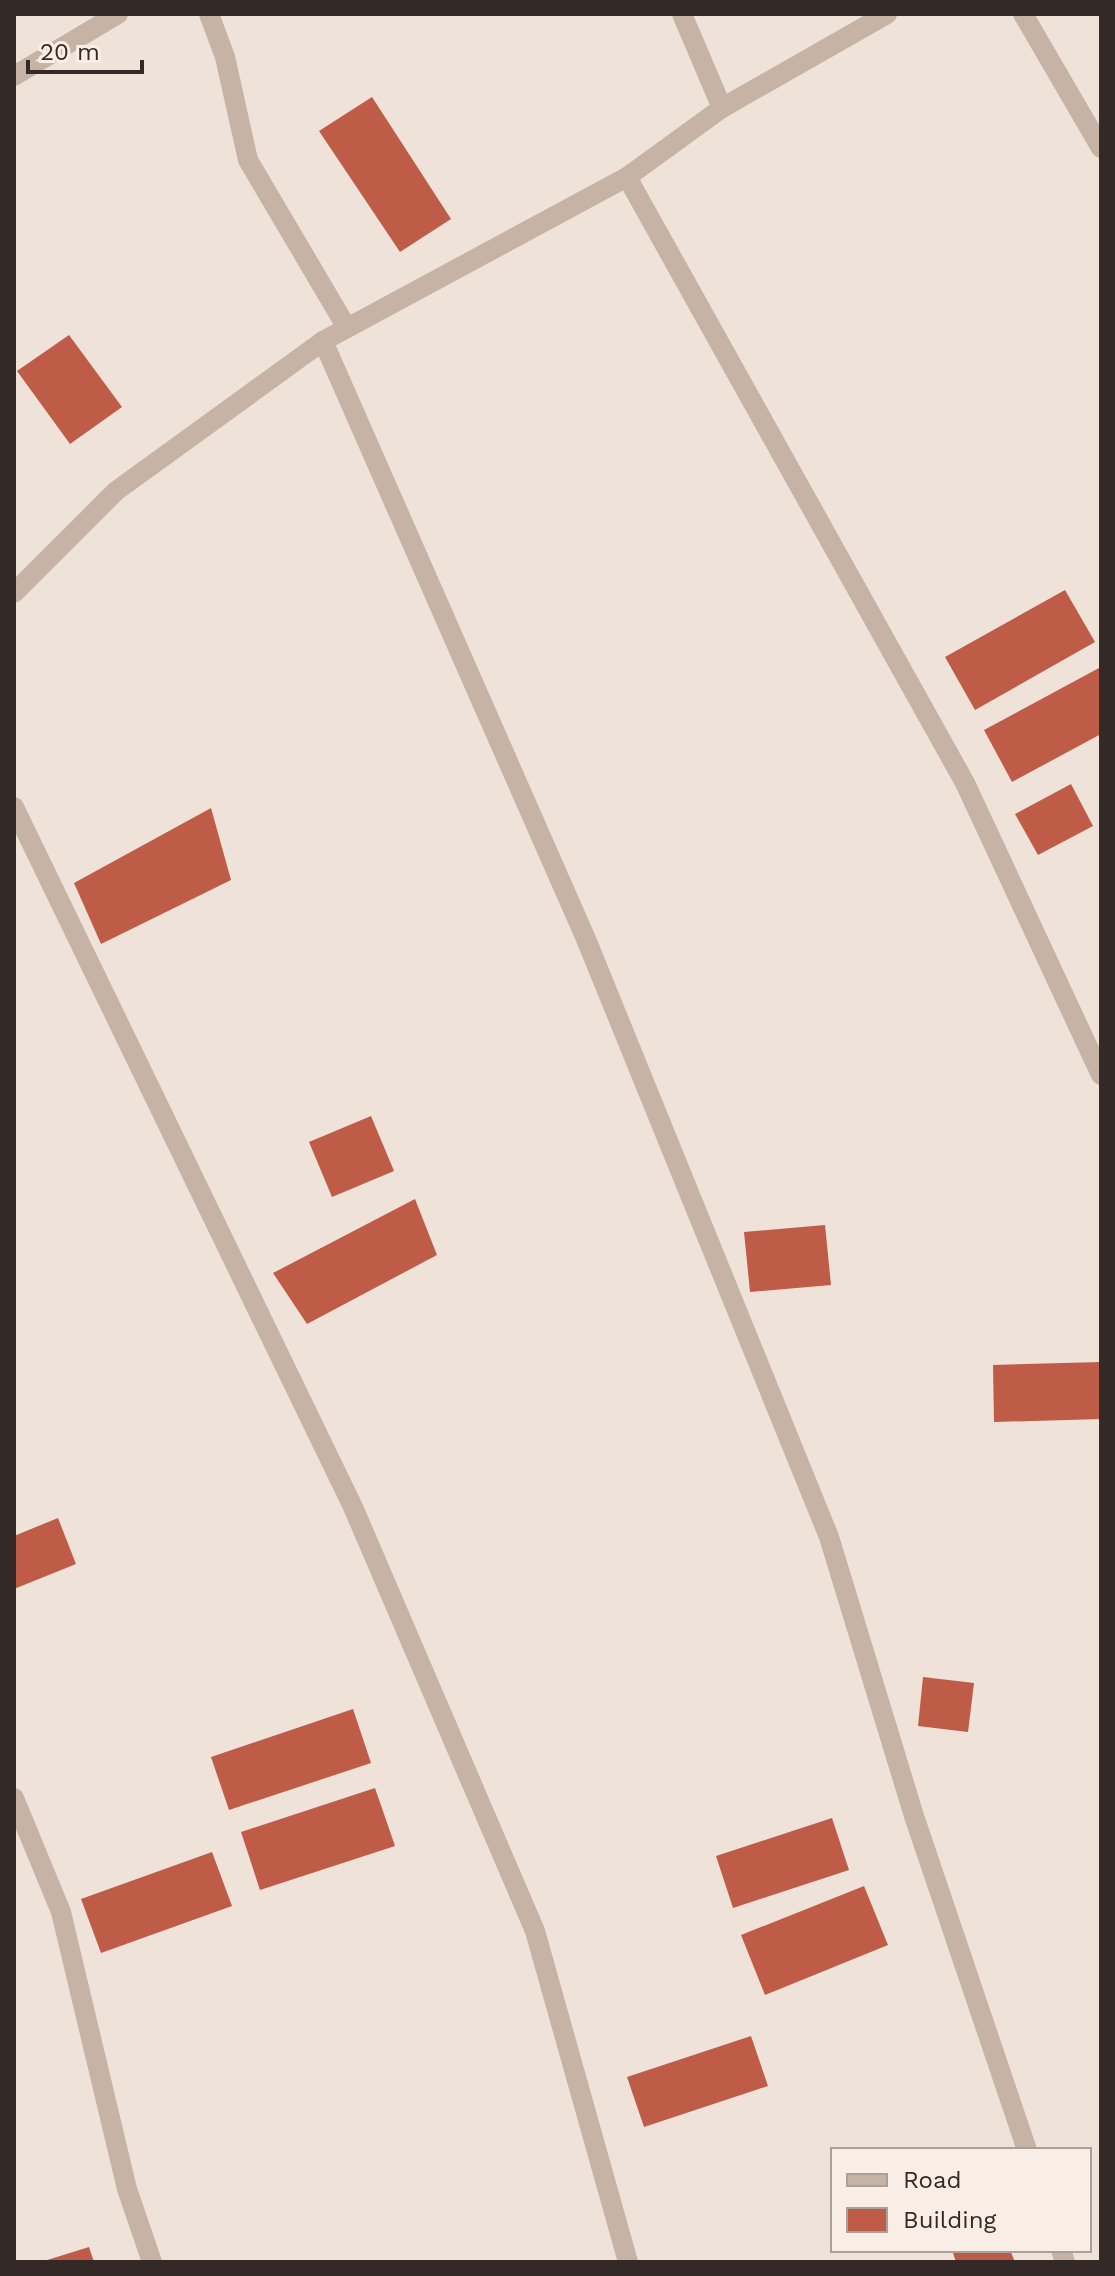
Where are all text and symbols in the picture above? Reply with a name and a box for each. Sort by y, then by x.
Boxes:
scale bar [28,24,142,74]
text: 20 m [40,38,100,66]
legend [831,2148,1091,2252]
text: Road [903,2166,962,2194]
text: Building [903,2206,996,2234]

